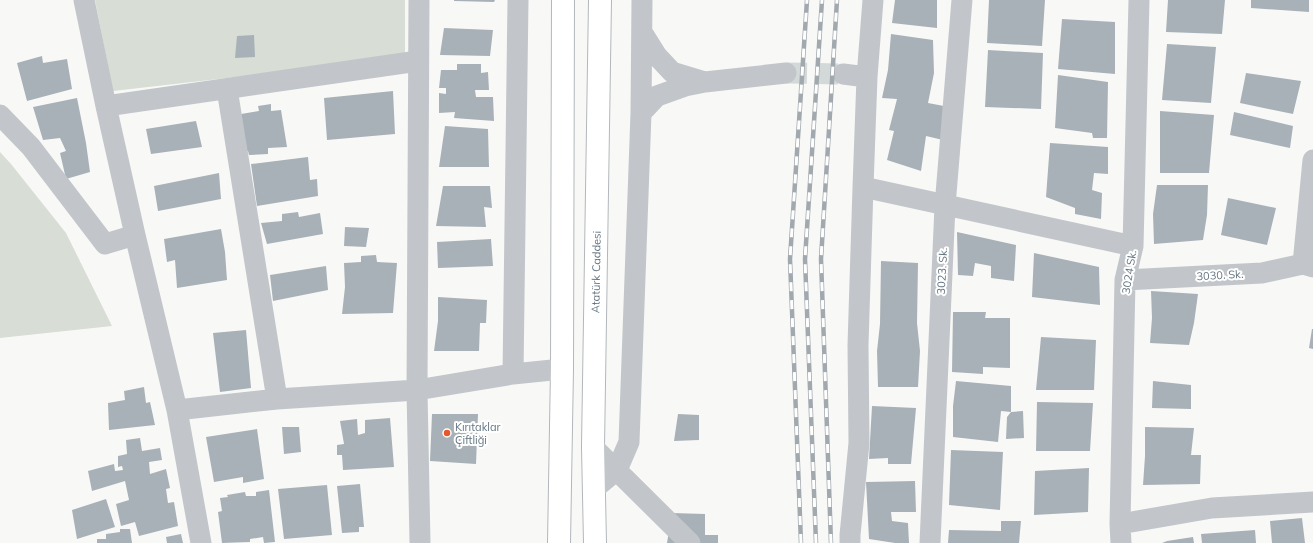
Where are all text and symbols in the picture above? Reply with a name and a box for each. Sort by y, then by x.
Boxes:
street label: Atatürk Caddesi [588,231,604,313]
street label: 3023. Sk. [934,247,950,295]
street label: 3024 Sk. [1119,249,1139,295]
street label: 3030. Sk. [1196,267,1244,283]
place label: Kırıtaklar Çiftliği [455,420,501,447]
marker: Kırıtaklar Çiftliği [442,428,452,438]

